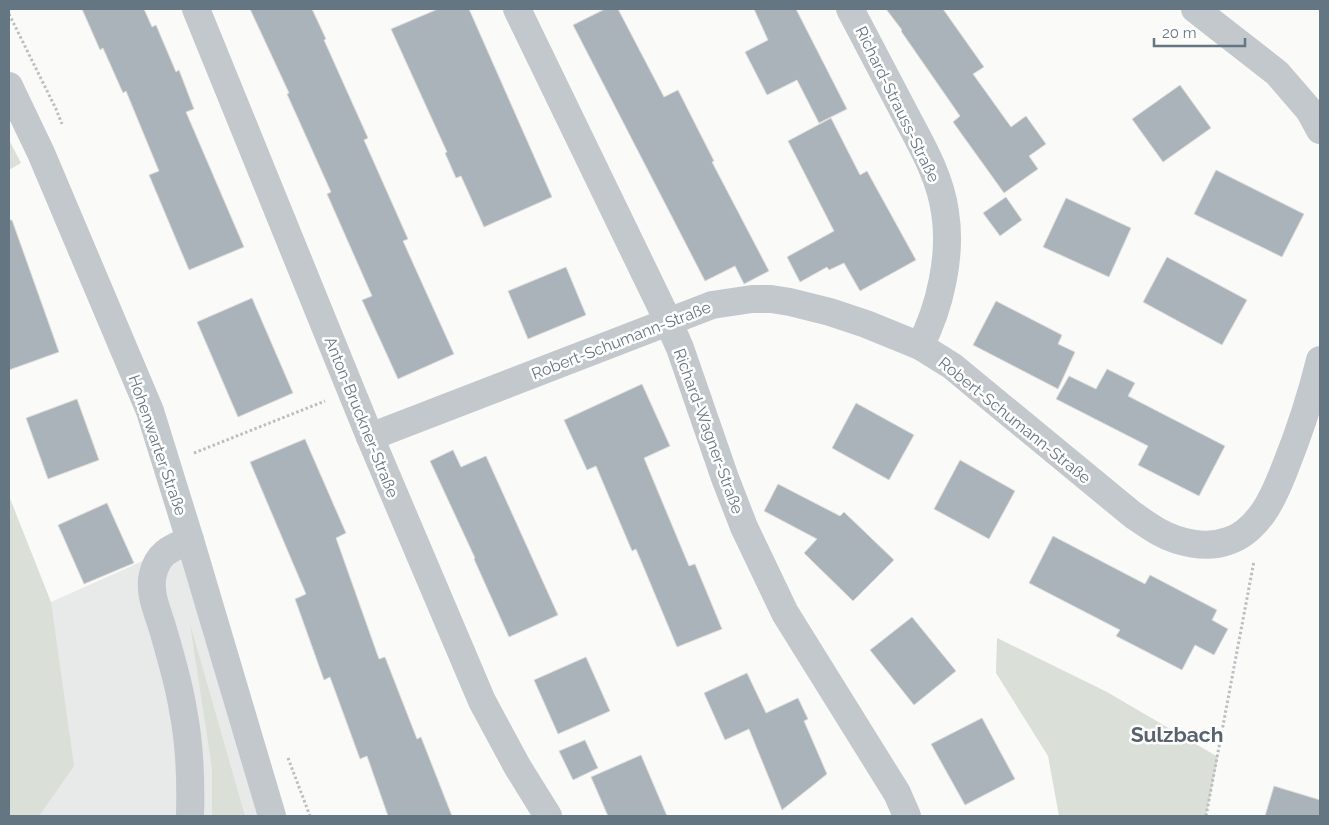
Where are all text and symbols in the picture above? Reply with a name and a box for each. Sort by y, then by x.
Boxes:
scale bar [1154,15,1245,47]
street label: Richard-Strauss-Straße [851,23,944,185]
text: 20 m [1162,24,1197,42]
street label: Robert-Schumann-Straße [529,298,713,383]
street label: Anton-Bruckner-Straße [321,334,403,500]
street label: Richard-Wagner-Straße [670,346,747,516]
street label: Robert-Schumann-Straße [935,353,1095,488]
street label: Hohenwarter Straße [125,372,191,518]
district label: Sulzbach [1131,722,1223,747]

